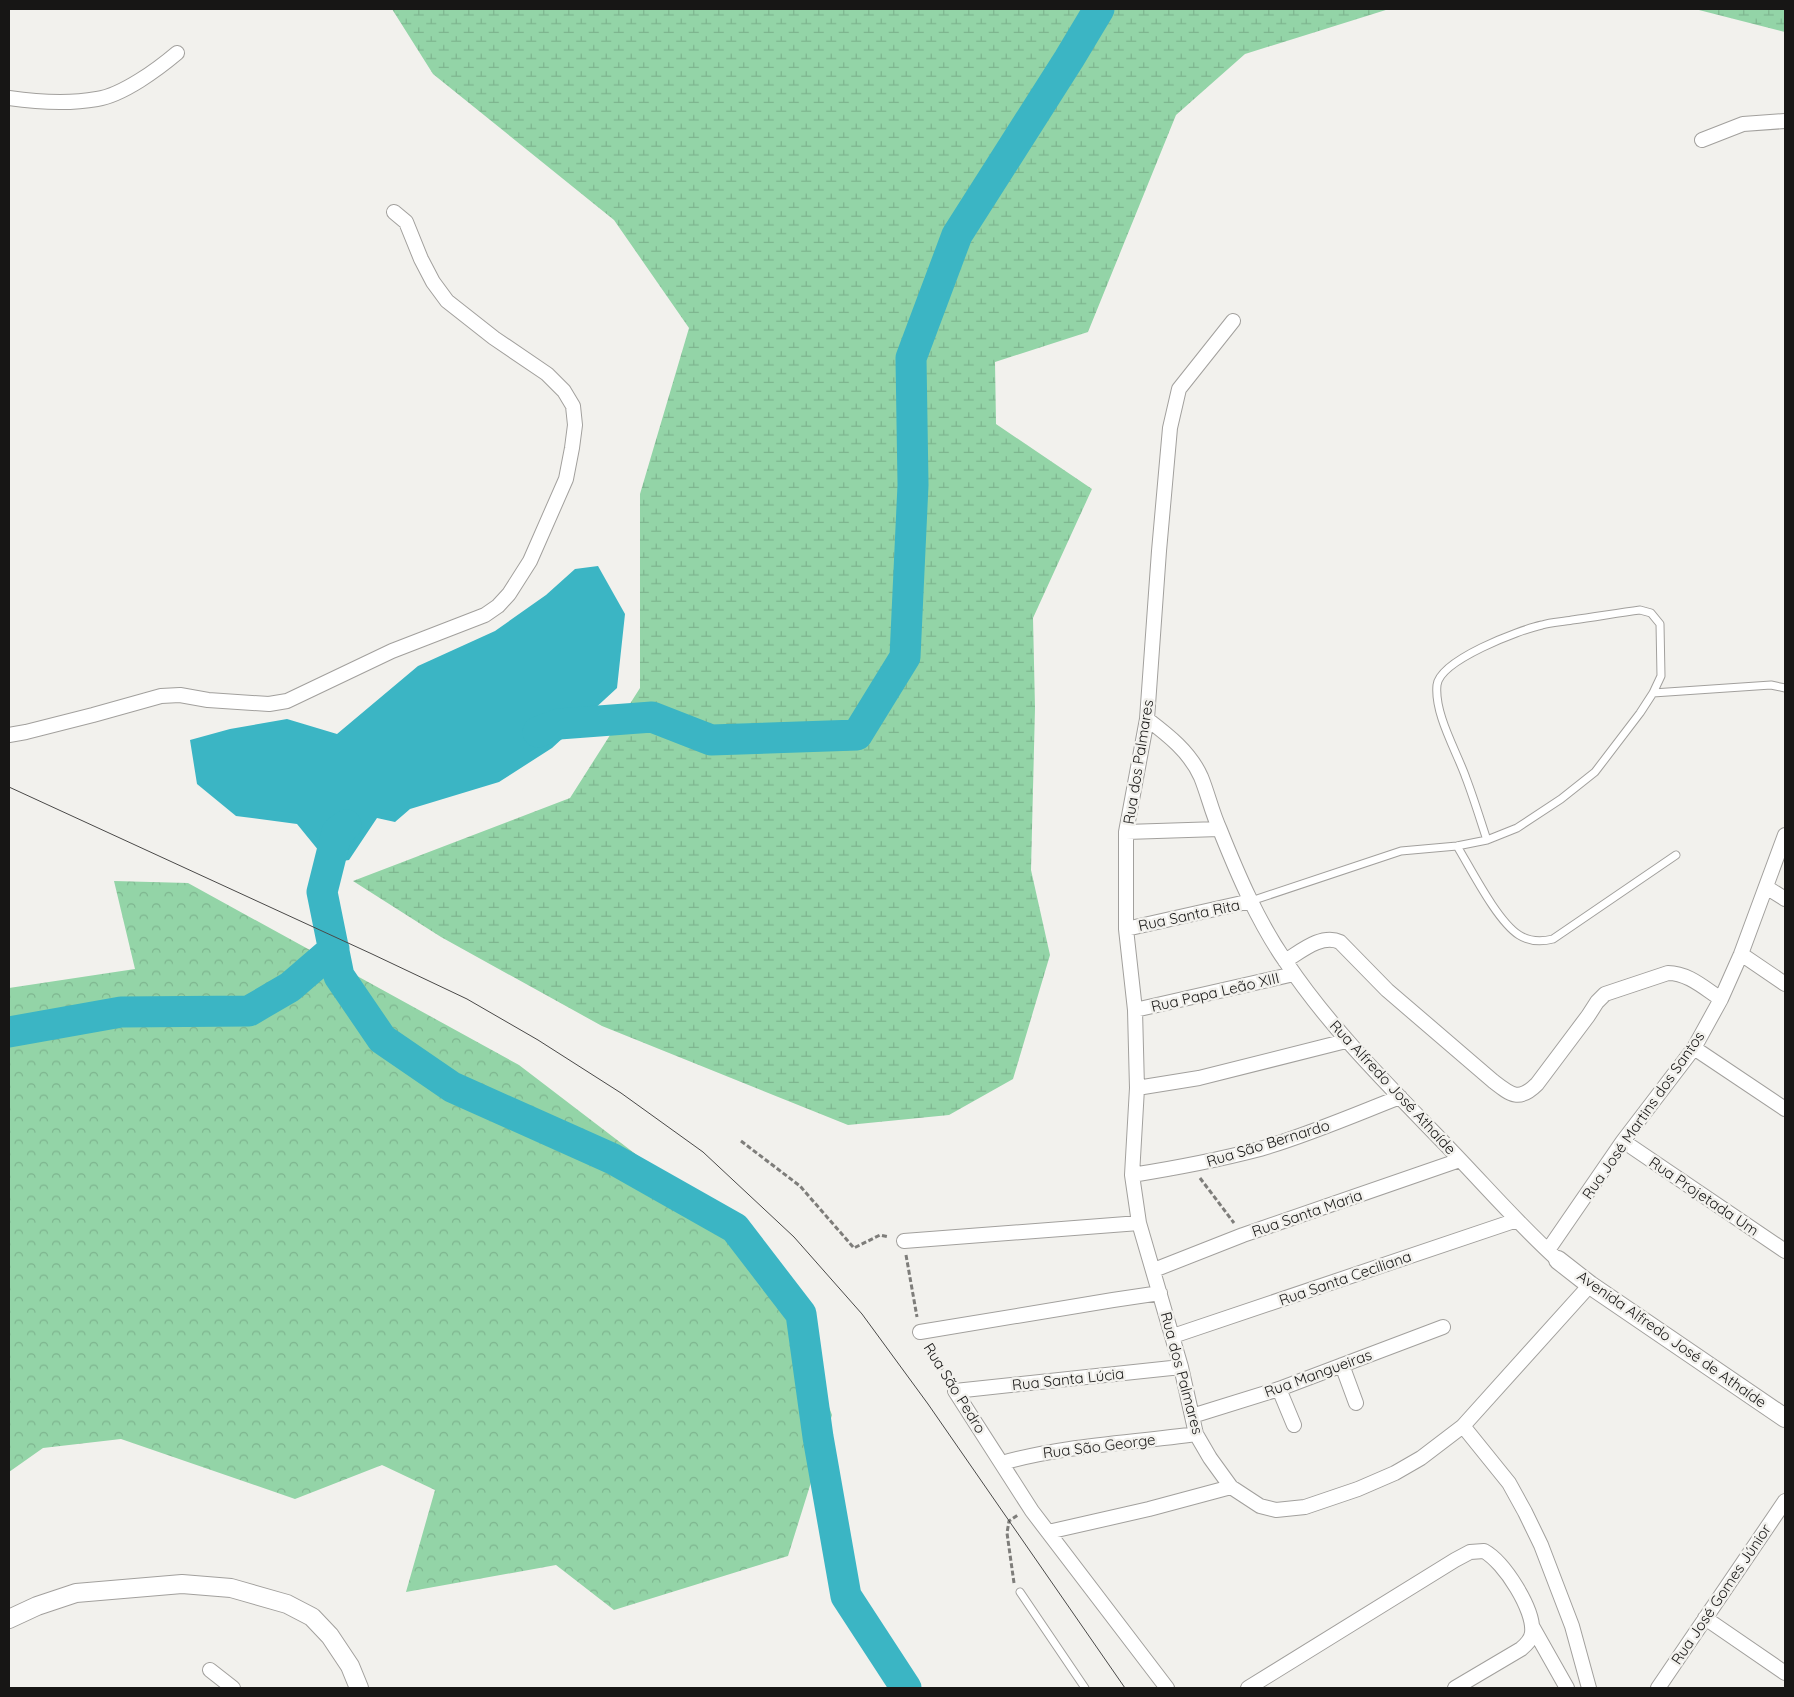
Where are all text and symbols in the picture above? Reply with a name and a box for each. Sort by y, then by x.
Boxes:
street label: Rua dos Palmares [1119,698,1157,826]
street label: Rua Santa Rita [1136,895,1242,935]
street label: Rua Papa Leão XIII [1149,968,1281,1016]
street label: Rua Alfredo José Athaíde [1326,1016,1460,1158]
street label: Rua José Martins dos Santos [1578,1027,1708,1203]
street label: Rua São Bernardo [1204,1115,1332,1171]
street label: Rua Projetada Um [1645,1152,1763,1240]
street label: Rua Santa Maria [1249,1185,1365,1241]
street label: Rua Santa Ceciliana [1276,1246,1414,1310]
street label: Avenida Alfredo José de Athaíde [1574,1266,1770,1412]
street label: Rua dos Palmares [1157,1310,1207,1436]
street label: Rua São Pedro [920,1339,990,1437]
street label: Rua Mangueiras [1262,1345,1374,1401]
street label: Rua Santa Lúcia [1011,1364,1125,1394]
street label: Rua São George [1042,1430,1156,1462]
street label: Rua José Gomes Júnior [1667,1520,1775,1668]

